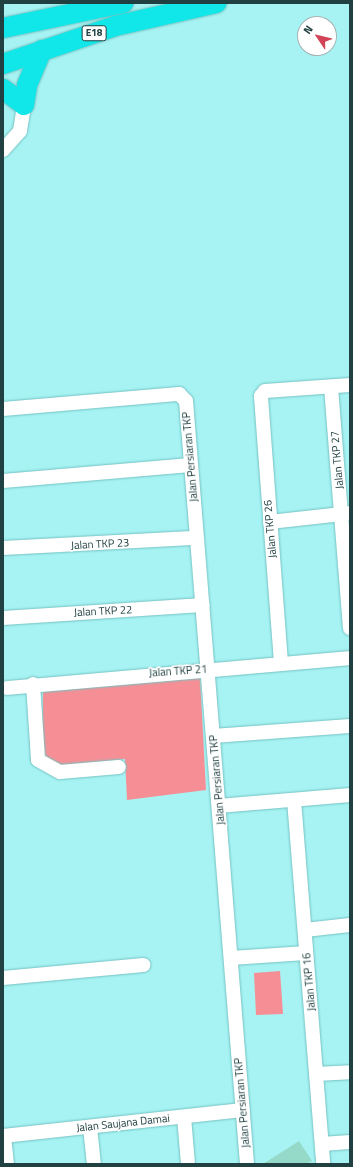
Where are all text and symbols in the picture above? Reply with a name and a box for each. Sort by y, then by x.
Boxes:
north arrow [297,16,337,56]
text: N [299,22,317,37]
road number: E18 [81,25,107,41]
street label: Jalan Persiaran TKP [179,412,201,502]
street label: Jalan TKP 27 [328,430,346,490]
street label: Jalan TKP 26 [261,499,279,559]
street label: Jalan TKP 23 [71,536,129,552]
street label: Jalan TKP 22 [74,603,132,619]
street label: Jalan TKP 21 [148,662,208,680]
street label: Jalan Persiaran TKP [206,735,228,825]
street label: Jalan TKP 16 [300,952,318,1012]
street label: Jalan Persiaran TKP [231,1058,253,1148]
street label: Jalan Saujana Damai [76,1112,170,1134]

